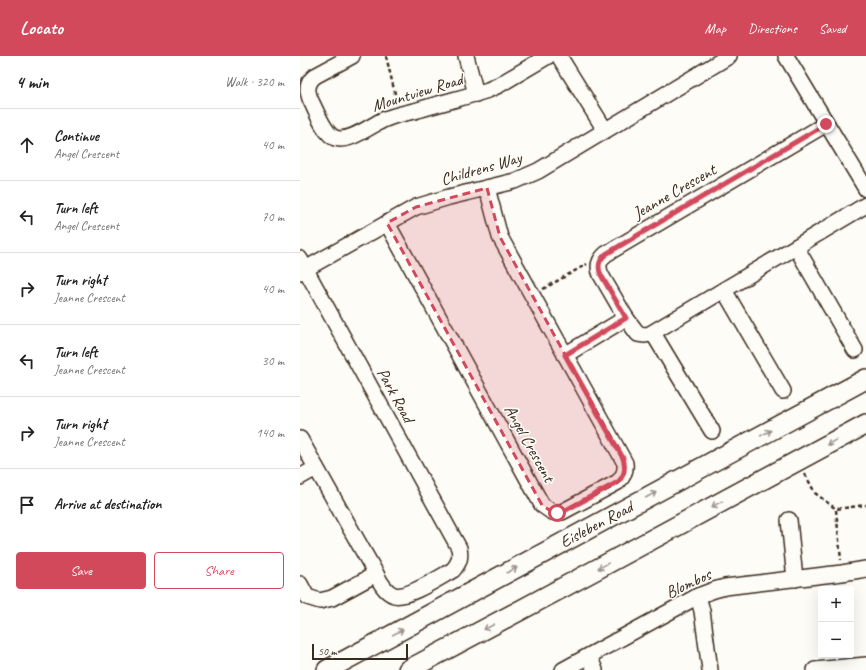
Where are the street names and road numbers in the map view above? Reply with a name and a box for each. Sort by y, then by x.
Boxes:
street label: Mountview Road [369,68,468,116]
street label: Childrens Way [438,147,525,190]
street label: Jeanne Crescent [628,158,722,224]
street label: Park Road [372,364,420,428]
street label: Angel Crescent [500,401,561,488]
street label: Eisleben Road [556,495,639,552]
street label: Blombos [662,563,716,603]

